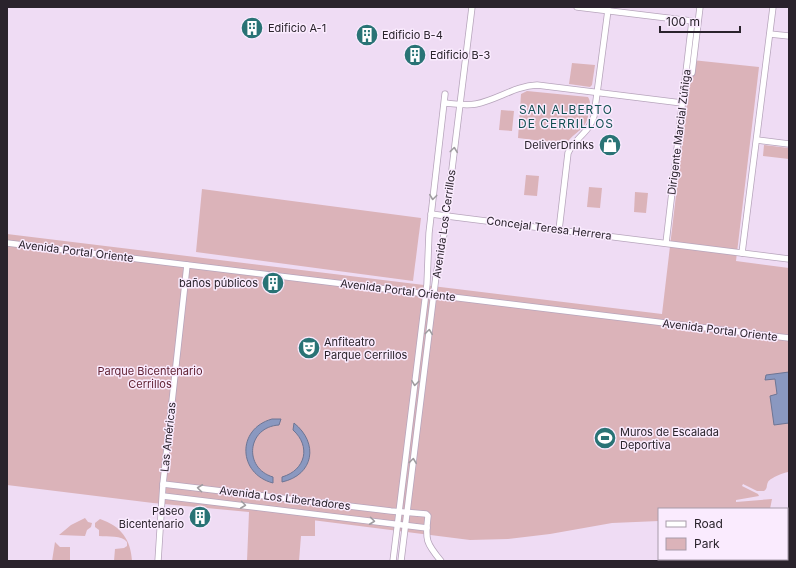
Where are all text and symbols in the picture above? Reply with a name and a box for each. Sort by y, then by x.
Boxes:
scale bar [660,8,740,34]
text: 100 m [666,14,700,29]
building icon: Edificio A-1 [239,15,265,41]
place label: Edificio A-1 [268,21,326,35]
building icon: Edificio B-4 [354,22,380,48]
place label: Edificio B-4 [382,28,443,42]
building icon: Edificio B-3 [402,42,428,68]
place label: Edificio B-3 [430,48,491,62]
street label: Dirigente Marcial Zúñiga [664,68,694,196]
district label: SAN ALBERTO DE CERRILLOS [518,102,614,131]
shop icon: DeliverDrinks [597,132,623,158]
place label: DeliverDrinks [524,138,594,152]
one-way arrow [449,147,458,153]
street label: Avenida Los Cerrillos [429,169,459,279]
one-way arrow [429,194,438,200]
street label: Concejal Teresa Herrera [486,213,612,243]
street label: Avenida Portal Oriente [18,237,134,265]
building icon: baños públicos [260,270,286,296]
place label: baños públicos [179,276,258,290]
street label: Avenida Portal Oriente [340,276,456,304]
street label: Avenida Portal Oriente [662,316,778,344]
one-way arrow [424,329,433,335]
theatre icon: Anfiteatro Parque Cerrillos [296,335,322,361]
place label: Anfiteatro Parque Cerrillos [324,335,408,362]
park label: Parque Bicentenario Cerrillos [97,364,203,391]
one-way arrow [410,380,419,386]
street label: Las Américas [157,401,179,473]
sports icon: Muros de Escalada Deportiva [592,425,618,451]
place label: Muros de Escalada Deportiva [620,425,719,452]
one-way arrow [408,458,417,464]
street label: Avenida Los Libertadores [219,483,351,513]
one-way arrow [196,484,203,493]
one-way arrow [240,501,246,510]
place label: Paseo Bicentenario [119,504,184,531]
building icon: Paseo Bicentenario [187,504,213,530]
legend [658,508,788,560]
one-way arrow [369,516,375,525]
text: Road [694,516,723,531]
text: Park [694,536,720,551]

